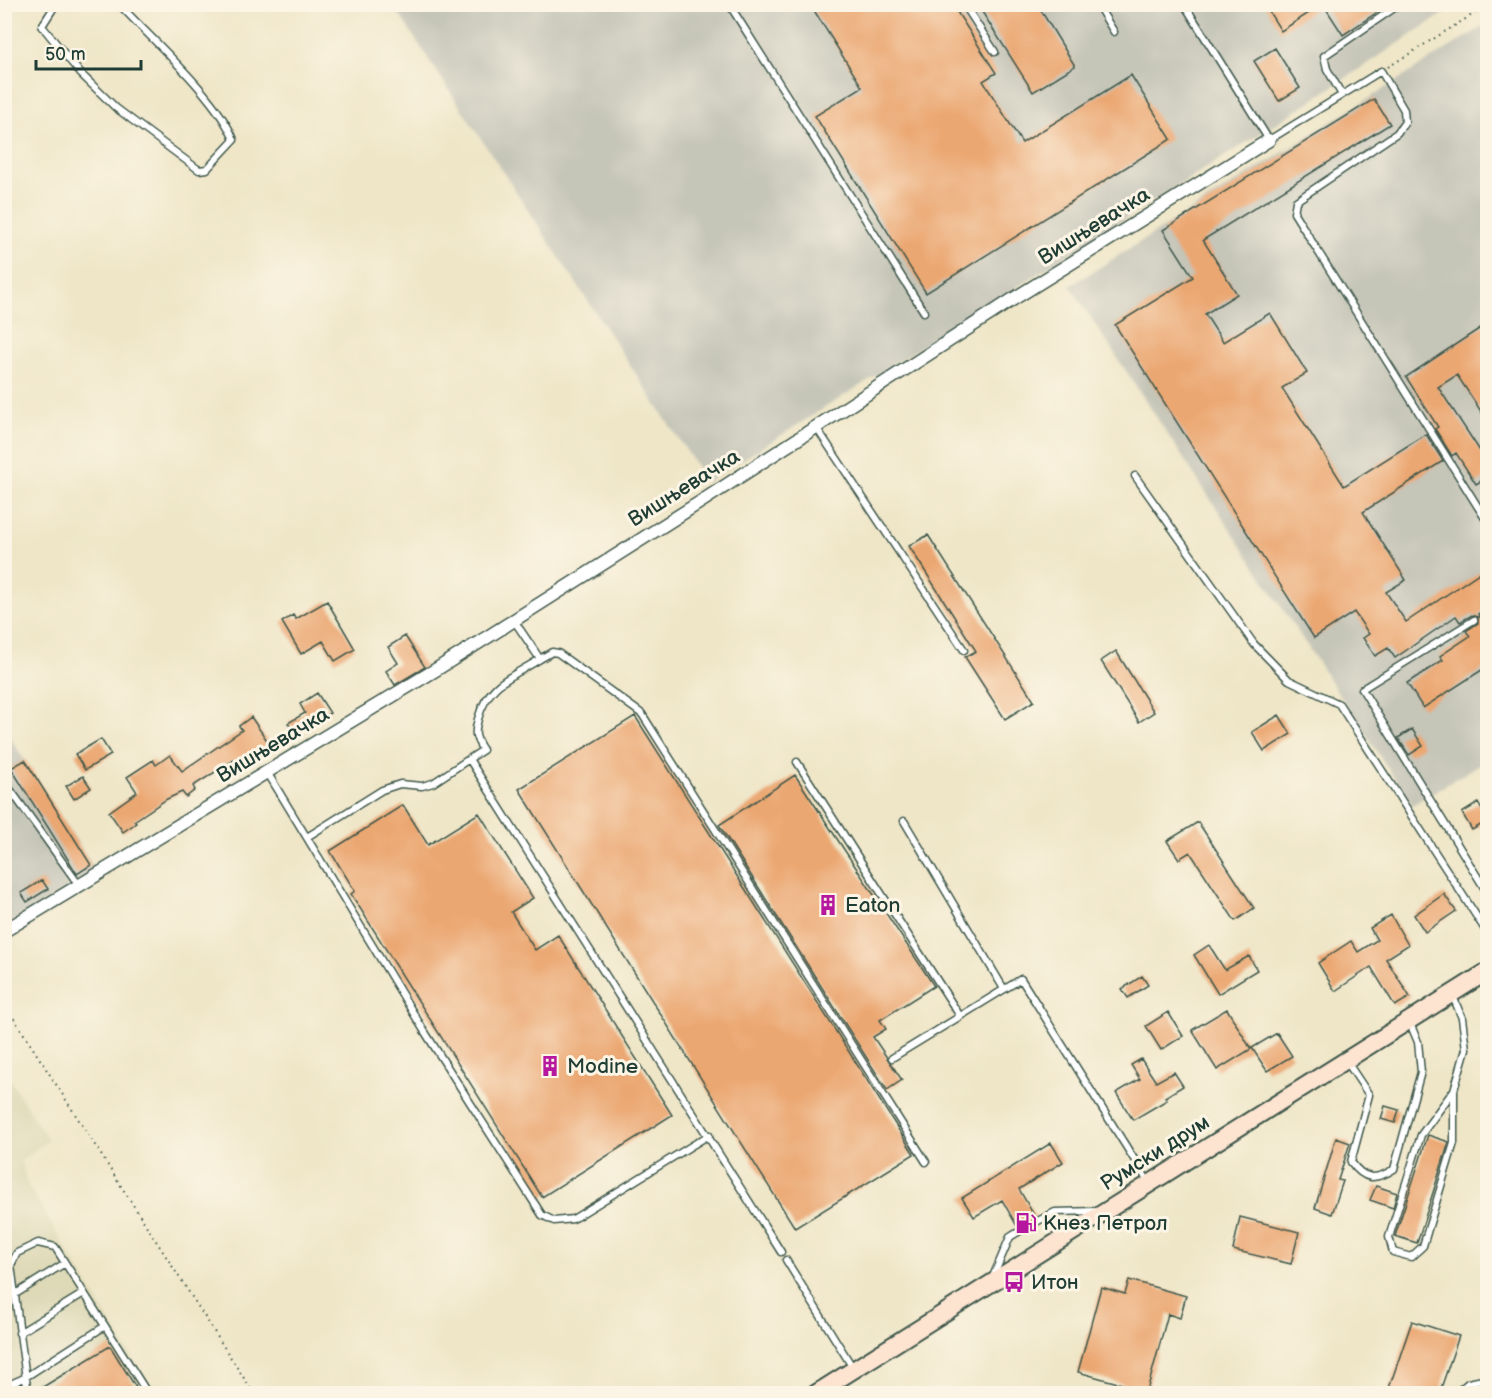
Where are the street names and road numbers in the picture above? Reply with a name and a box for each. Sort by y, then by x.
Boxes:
street label: Вишњевачка [1034,181,1155,270]
street label: Вишњевачка [624,443,745,532]
street label: Вишњевачка [212,701,334,788]
street label: Румски друм [1096,1110,1214,1196]

